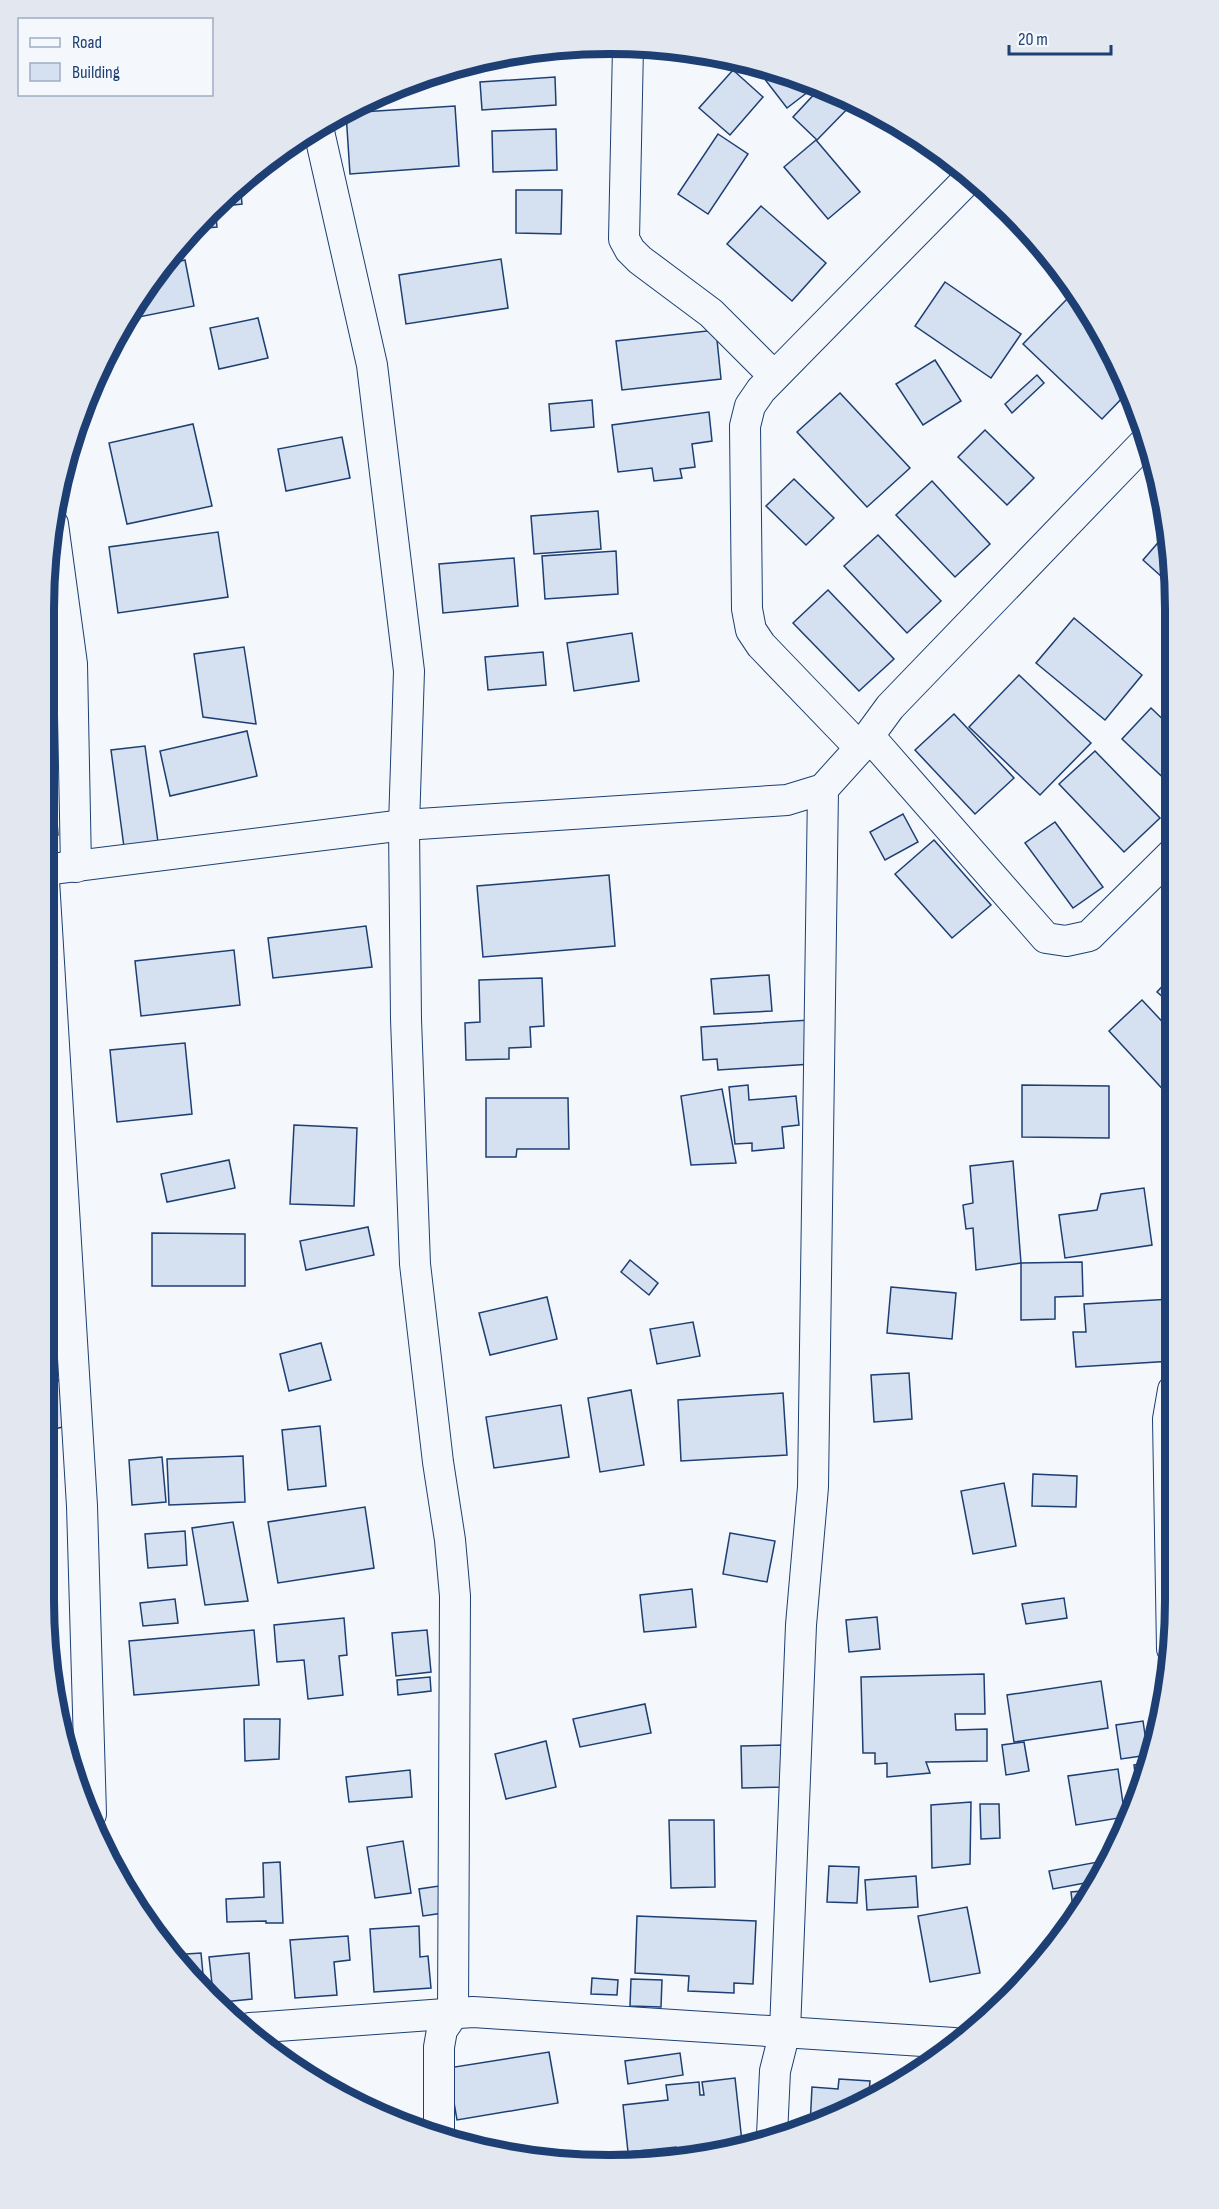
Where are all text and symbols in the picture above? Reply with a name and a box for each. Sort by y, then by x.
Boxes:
legend [18,18,213,96]
scale bar [1009,18,1111,56]
text: 20 m [1018,29,1048,50]
text: Road [72,32,102,53]
text: Building [72,62,120,83]

